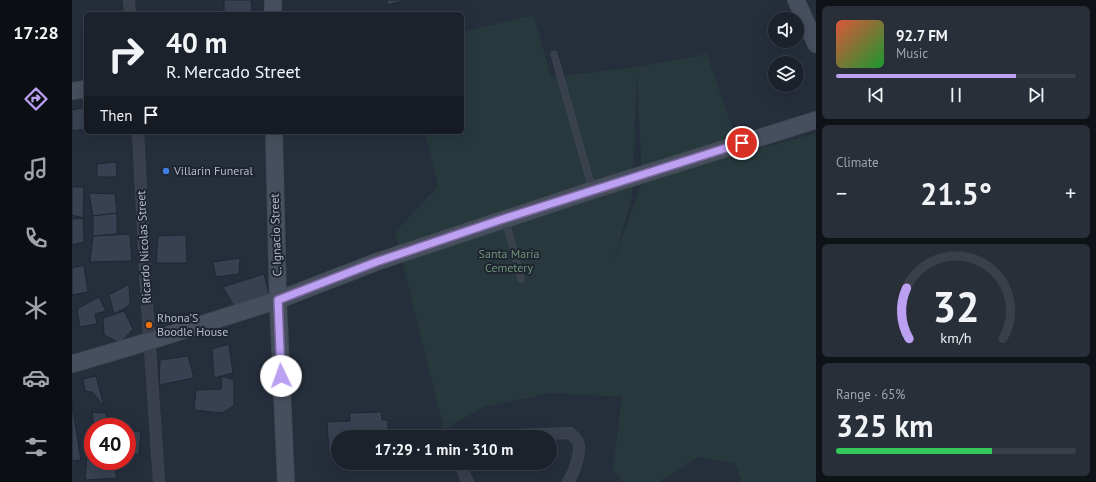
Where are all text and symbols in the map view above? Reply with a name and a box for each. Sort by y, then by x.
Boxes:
map controls [768,12,804,92]
button: sound [768,12,804,48]
text: 17:28 [13,21,59,44]
text: 40 m [166,24,227,61]
text: 92.7 FM [896,26,948,45]
icon: right [100,28,152,80]
text: Music [896,45,928,62]
button: layers [768,56,804,92]
text: R. Mercado Street [166,60,301,83]
icon: previous [865,84,887,106]
icon: pause [945,84,967,106]
icon: next [1025,84,1047,106]
icon: directions [22,85,50,113]
icon: arrive [140,104,162,126]
text: Then [100,106,132,125]
pin [725,126,759,160]
icon: arrive [731,132,753,154]
text: Climate [836,154,879,171]
icon: music [22,155,50,183]
place label: Villarin Funeral [173,163,253,178]
marker: Villarin Funeral [161,166,171,176]
text: 21.5° [920,174,992,213]
text: − [836,179,847,207]
text: + [1065,179,1076,207]
street label: Ricardo Nicolas Street [133,190,154,304]
street label: C. Ignacio Street [267,193,284,277]
icon: phone [22,224,50,252]
park label: Santa Maria Cemetery [479,246,539,275]
text: 32 [932,279,980,332]
icon: climate [22,294,50,322]
place label: Rhona’S Boodle House [157,310,228,339]
marker: Rhona’S Boodle House [144,320,154,330]
text: km/h [940,327,972,346]
position arrow [260,355,302,397]
icon: car [22,364,50,392]
text: Range · 65% [836,386,905,403]
text: 325 km [836,406,934,445]
speed limit sign: 40 [84,418,136,470]
icon: filters [22,433,50,461]
text: 17:29 · 1 min · 310 m [375,440,513,459]

